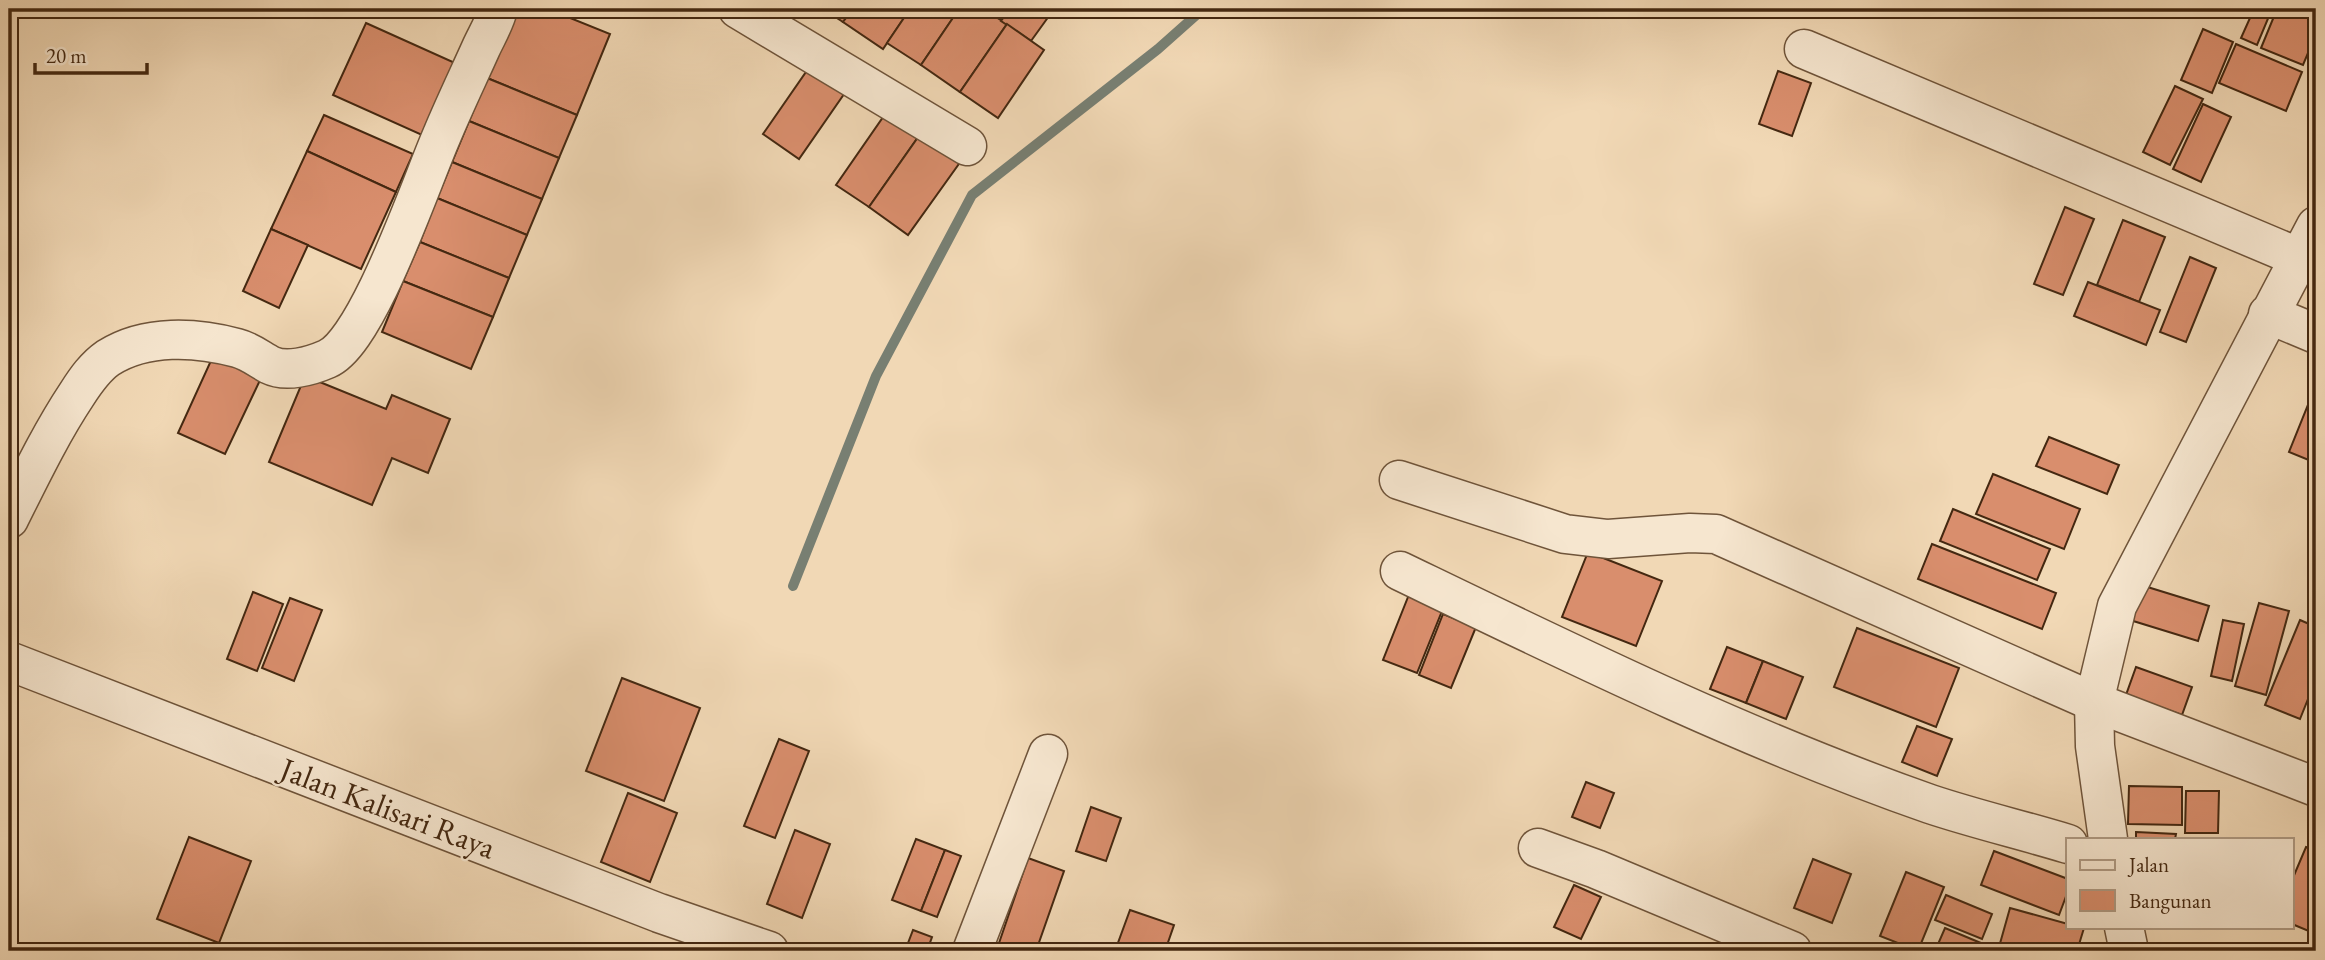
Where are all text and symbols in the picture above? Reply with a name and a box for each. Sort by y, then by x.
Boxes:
scale bar [35,32,147,76]
text: 20 m [46,42,87,69]
street label: Jalan Kalisari Raya [272,747,502,868]
legend [2066,838,2294,928]
text: Jalan [2127,851,2169,878]
text: Bangunan [2129,887,2212,914]

